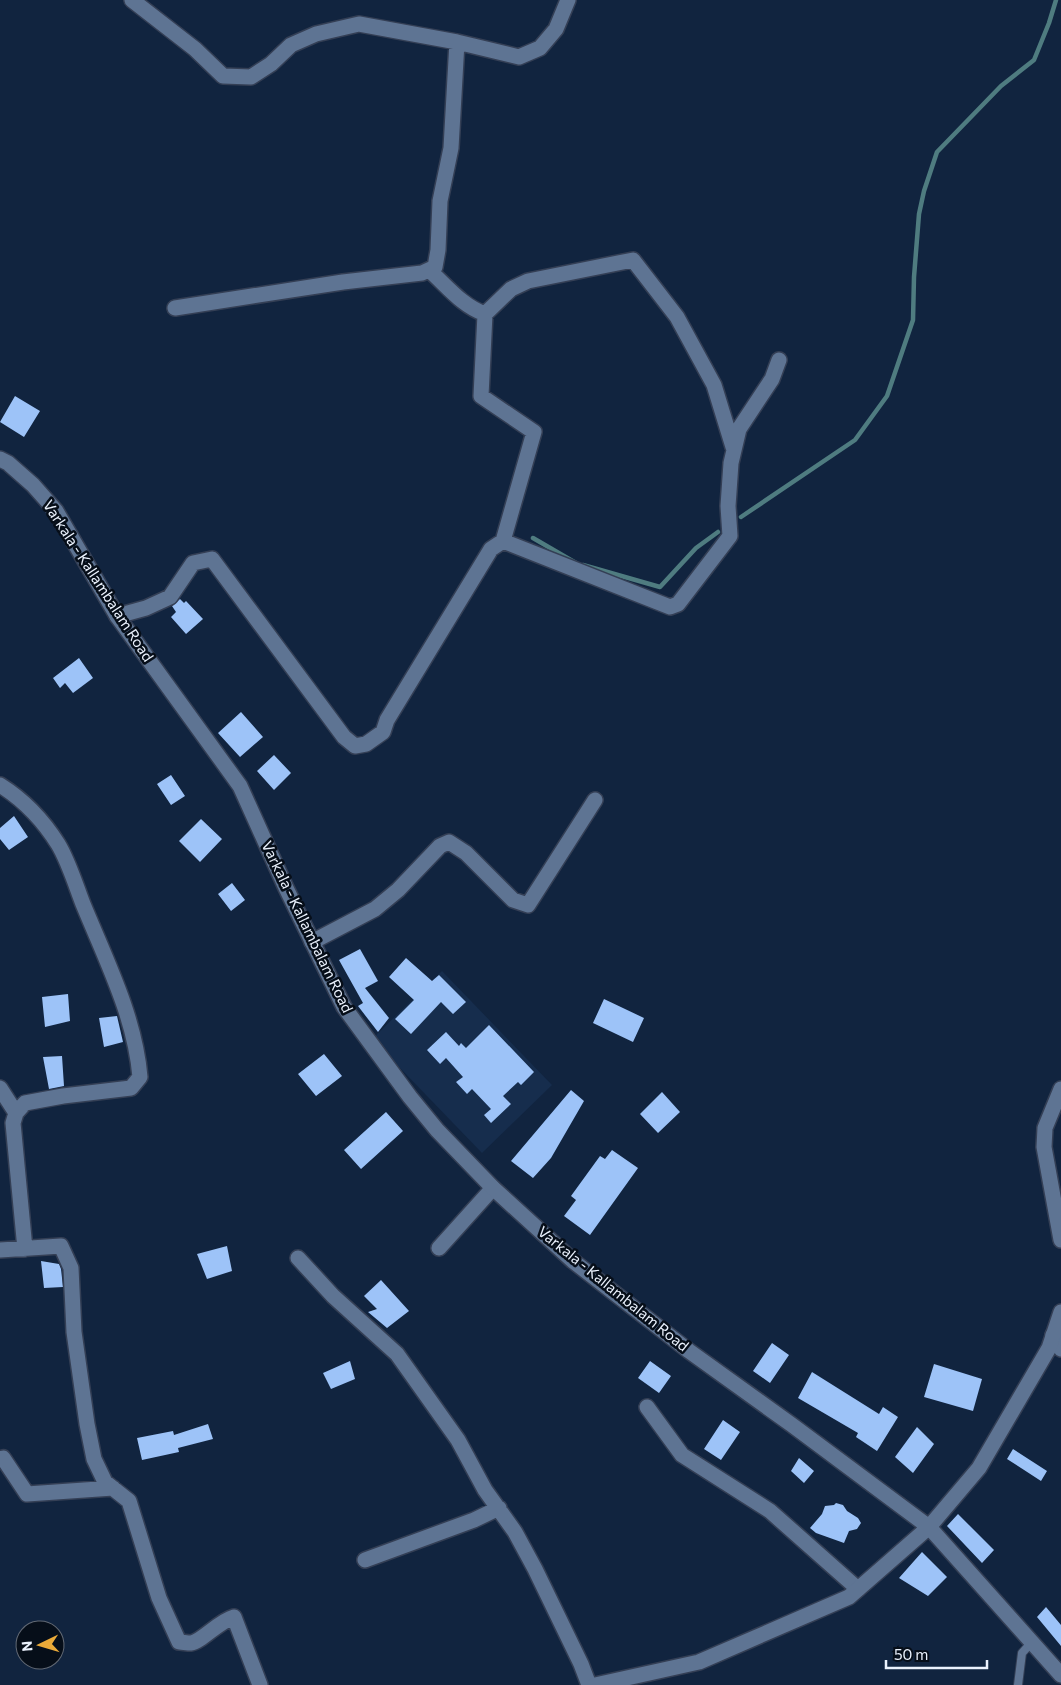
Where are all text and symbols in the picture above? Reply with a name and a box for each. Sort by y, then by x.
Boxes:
street label: Varkala - Kallambalam Road [40,496,158,665]
street label: Varkala - Kallambalam Road [258,838,357,1015]
street label: Varkala - Kallambalam Road [535,1222,693,1355]
north arrow [15,1620,65,1670]
scale bar [886,1638,987,1670]
text: N [18,1640,35,1652]
text: 50 m [894,1645,928,1663]

